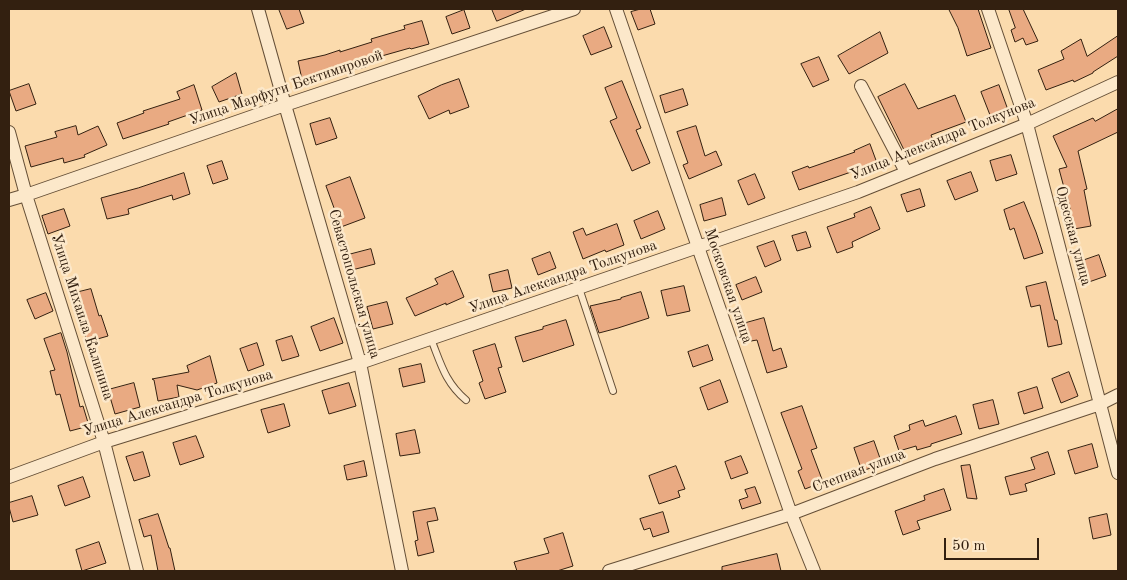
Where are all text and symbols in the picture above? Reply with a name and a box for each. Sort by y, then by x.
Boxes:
street label: Улица Марфуги Бектимировой [187,46,385,130]
street label: Улица Александра Толкунова [848,94,1038,184]
street label: Одесская улица [1051,184,1095,288]
street label: Севастопольская улица [324,207,384,361]
street label: Московская улица [700,226,756,346]
street label: Улица Михаила Калинина [47,232,117,402]
street label: Улица Александра Толкунова [467,236,659,318]
street label: Улица Александра Толкунова [81,365,275,441]
street label: Степная улица [810,445,908,497]
scale bar [947,528,1042,560]
text: 50 m [952,539,986,554]

